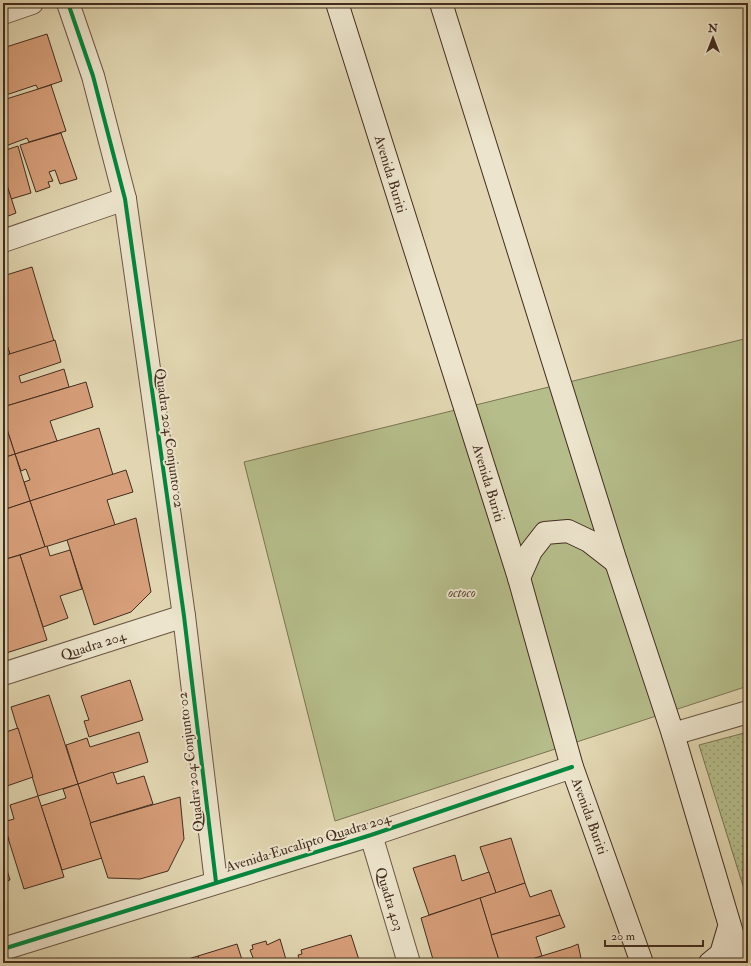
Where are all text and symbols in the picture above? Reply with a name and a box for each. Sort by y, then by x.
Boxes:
north arrow [693,18,733,58]
text: N [707,22,719,35]
street label: Avenida Buriti [370,132,410,215]
street label: Quadra 204 Conjunto 02 [151,367,188,509]
street label: Avenida Buriti [468,441,508,524]
park label: octoco [448,584,476,601]
street label: Quadra 204 [58,627,129,664]
street label: Quadra 204 Conjunto 02 [173,691,207,833]
street label: Avenida Buriti [567,775,611,857]
street label: Avenida Eucalipto Quadra 204 [223,809,394,877]
street label: Quadra 403 [372,865,407,933]
scale bar [605,922,703,948]
text: 20 m [611,929,636,944]

